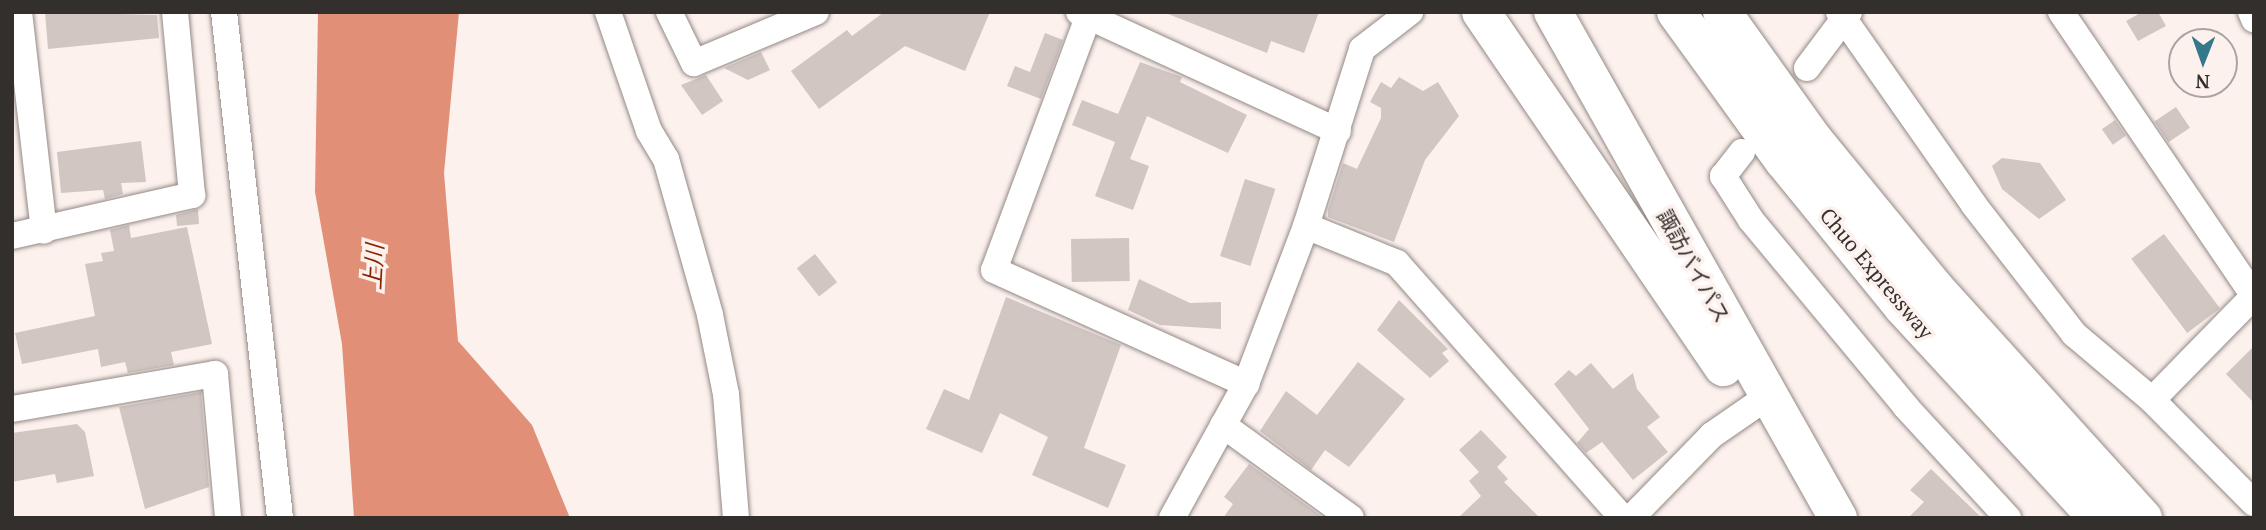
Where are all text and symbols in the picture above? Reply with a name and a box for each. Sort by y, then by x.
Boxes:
north arrow [2168,28,2238,98]
text: N [2195,70,2210,95]
street label: Chuo Expressway [1815,202,1939,344]
street label: 諏訪バイパス [1652,205,1736,327]
water label: 上川 [359,243,389,291]

